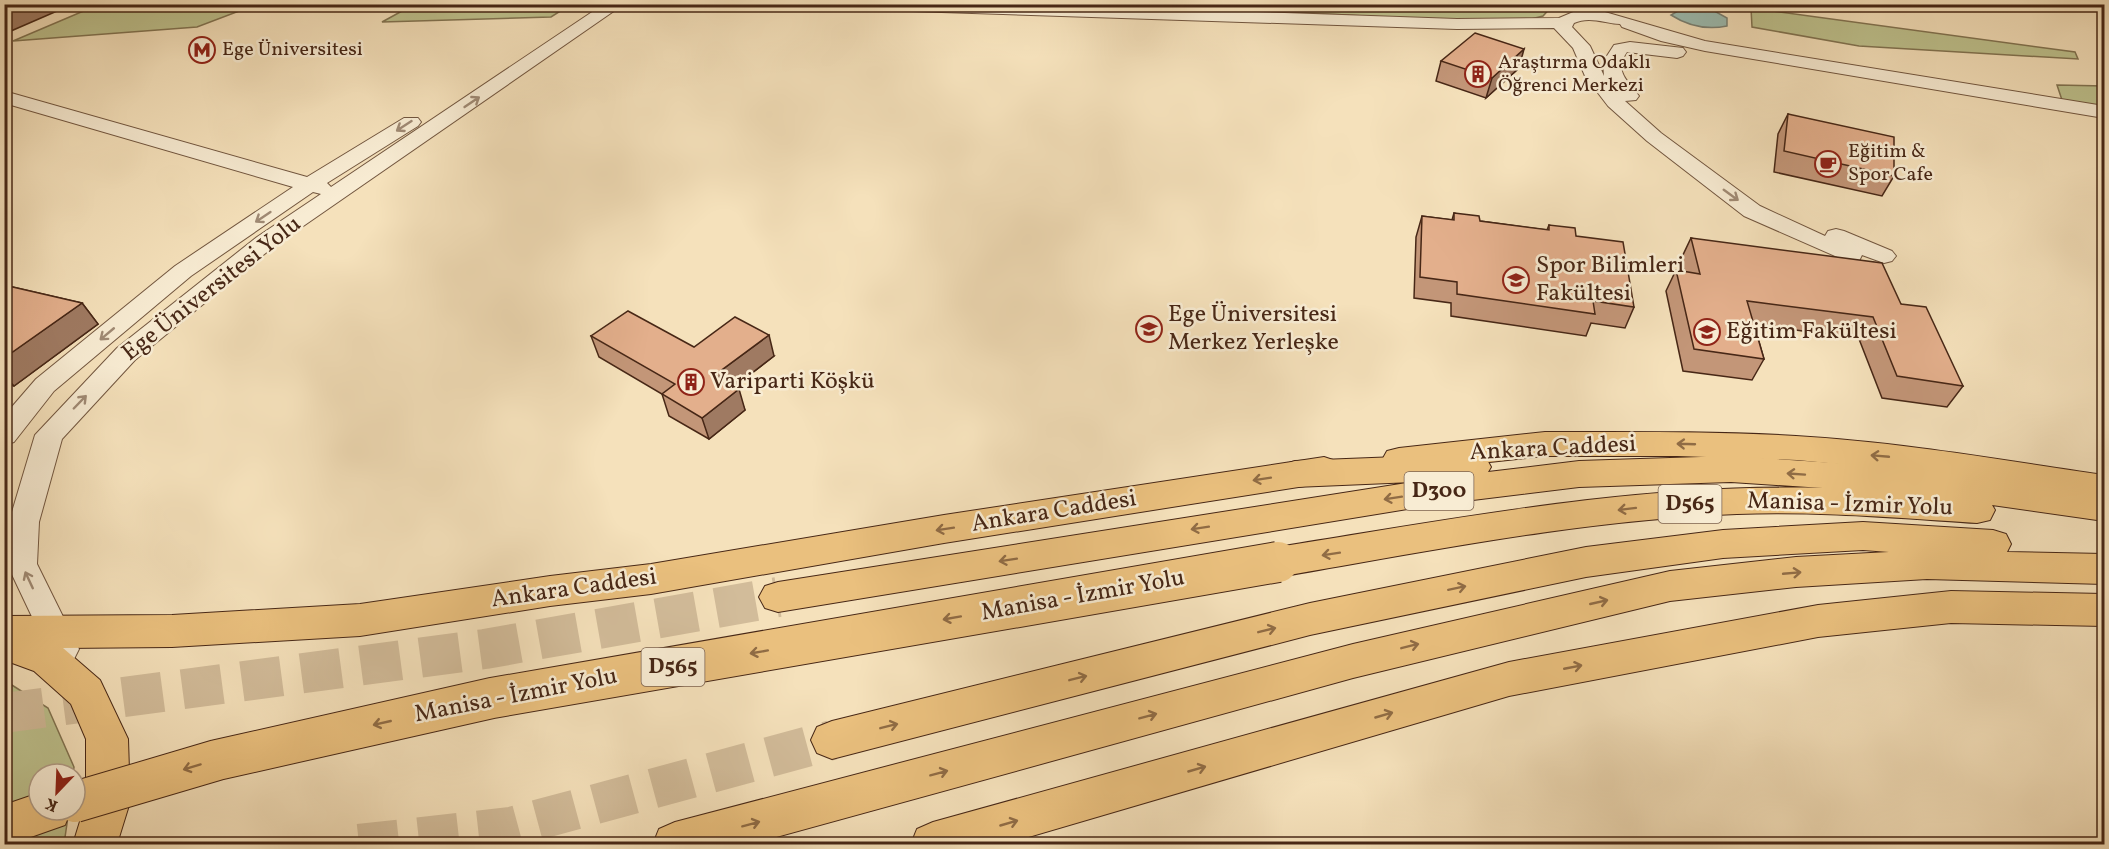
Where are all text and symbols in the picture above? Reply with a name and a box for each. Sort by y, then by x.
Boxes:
metro station icon: Ege Üniversitesi [187,35,217,65]
place label: Ege Üniversitesi [222,36,363,64]
place label: Araştırma Odaklı Öğrenci Merkezi [1498,49,1651,100]
building icon: Araştırma Odaklı Öğrenci Merkezi [1463,59,1493,89]
one-way arrow [463,96,479,108]
one-way arrow [396,121,413,133]
place label: Eğitim & Spor Cafe [1848,138,1933,189]
cafe icon: Eğitim & Spor Cafe [1813,149,1843,179]
one-way arrow [1722,189,1738,201]
street label: Ege Üniversitesi Yolu [115,208,309,370]
one-way arrow [255,211,271,223]
place label: Spor Bilimleri Fakültesi [1536,249,1684,311]
school or university icon: Spor Bilimleri Fakültesi [1501,265,1531,295]
place label: Ege Üniversitesi Merkez Yerleşke [1168,298,1339,360]
school or university icon: Ege Üniversitesi Merkez Yerleşke [1134,314,1164,344]
place label: Eğitim Fakültesi [1726,315,1897,349]
school or university icon: Eğitim Fakültesi [1692,317,1722,347]
one-way arrow [99,328,115,341]
place label: Variparti Köşkü [710,365,875,399]
building icon: Variparti Köşkü [676,367,706,397]
one-way arrow [73,395,87,410]
street label: Ankara Caddesi [1469,428,1637,470]
one-way arrow [1676,439,1696,450]
one-way arrow [1871,450,1891,461]
one-way arrow [1787,468,1807,479]
road number: D300 [1404,472,1474,510]
one-way arrow [1253,474,1272,485]
street label: Ankara Caddesi [969,482,1139,542]
street label: Manisa - İzmir Yolu [1746,484,1954,526]
road number: D565 [1658,485,1722,523]
one-way arrow [1384,492,1403,503]
one-way arrow [1618,504,1638,515]
one-way arrow [1191,523,1211,534]
one-way arrow [936,524,955,535]
one-way arrow [1321,548,1341,559]
one-way arrow [998,555,1018,566]
street label: Ankara Caddesi [489,561,659,617]
street label: Manisa - İzmir Yolu [979,561,1187,631]
one-way arrow [1781,567,1801,578]
one-way arrow [23,571,35,589]
one-way arrow [1447,582,1467,593]
one-way arrow [1589,596,1609,607]
one-way arrow [942,613,962,624]
one-way arrow [1257,623,1276,635]
one-way arrow [1400,640,1419,652]
one-way arrow [750,646,770,657]
road number: D565 [642,648,704,686]
street label: Manisa - İzmir Yolu [412,660,620,732]
one-way arrow [1563,662,1583,673]
one-way arrow [1068,671,1087,683]
one-way arrow [1374,709,1393,720]
one-way arrow [1138,710,1157,722]
one-way arrow [373,717,392,729]
one-way arrow [879,719,898,731]
north arrow [27,762,87,822]
one-way arrow [183,762,202,773]
one-way arrow [1187,763,1206,774]
one-way arrow [930,767,949,778]
text: K [42,791,62,816]
one-way arrow [1000,816,1019,828]
one-way arrow [741,817,760,829]

